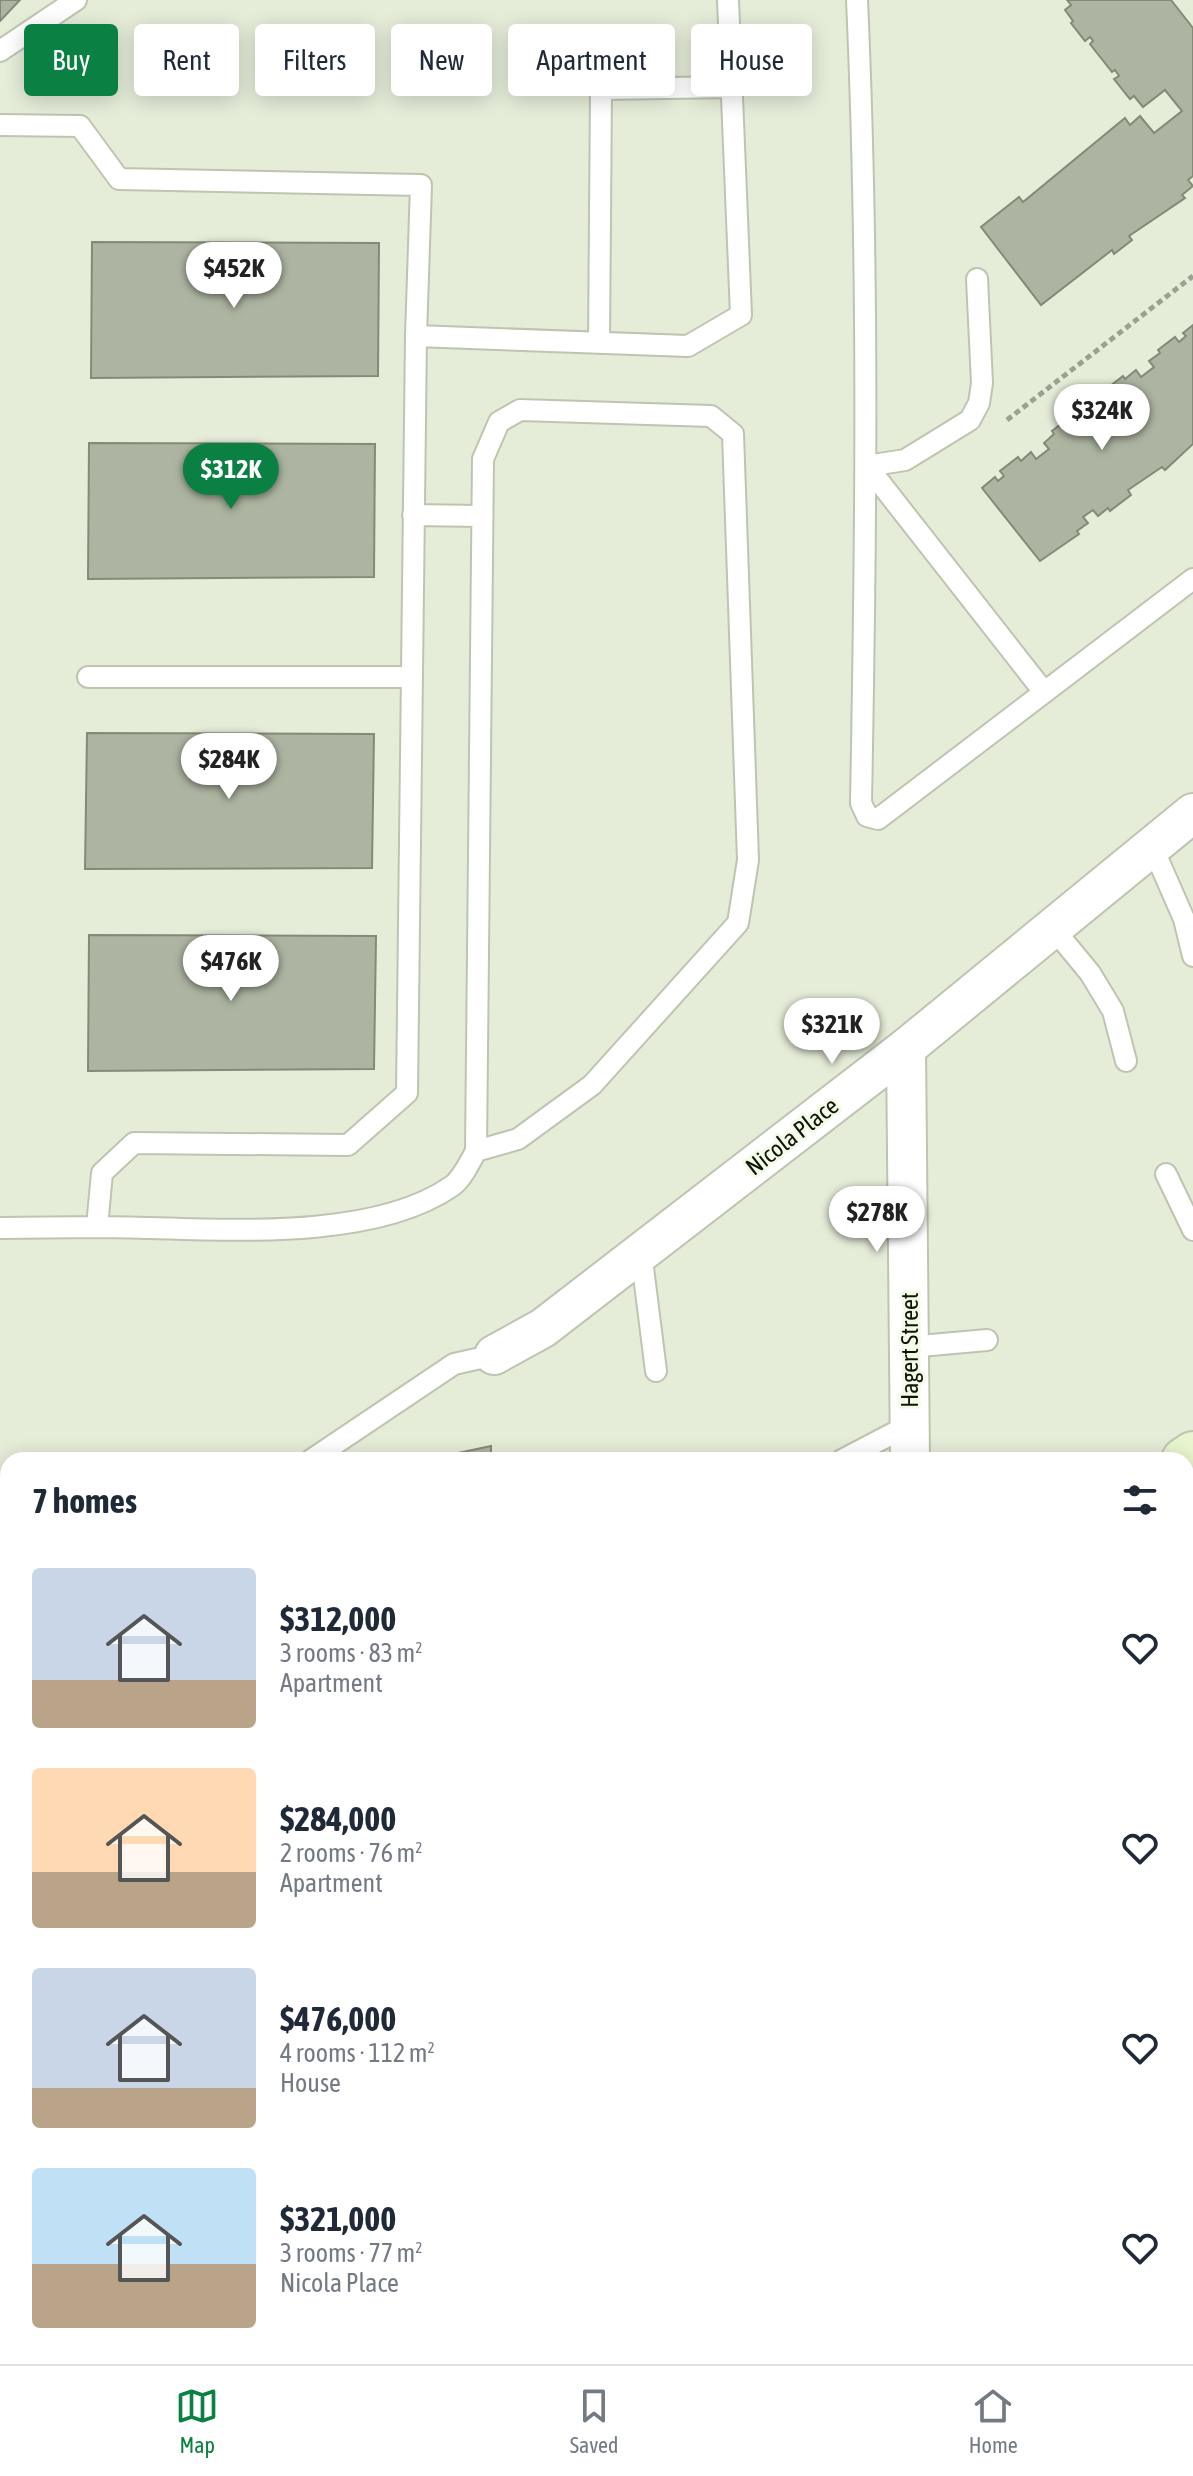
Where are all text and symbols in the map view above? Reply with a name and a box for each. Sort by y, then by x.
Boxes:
chip: Buy [24,24,118,96]
chip: Rent [134,24,239,96]
chip: Filters [255,24,375,96]
chip: New [391,24,492,96]
chip: Apartment [508,24,675,96]
chip: House [691,24,812,96]
pin: $452K [178,242,290,310]
text: $452K [204,253,264,283]
pin: $324K [1046,384,1158,452]
text: $324K [1072,395,1132,425]
pin: $312K [175,443,287,511]
text: $312K [201,454,261,484]
pin: $284K [173,733,285,801]
text: $284K [199,744,259,774]
pin: $476K [175,935,287,1003]
text: $476K [201,946,261,976]
pin: $321K [776,998,888,1066]
text: $321K [802,1009,862,1039]
street label: Nicola Place [740,1092,844,1180]
pin: $278K [821,1186,933,1254]
text: $278K [847,1197,907,1227]
street label: Hagert Street [896,1292,923,1408]
icon: filters [1118,1478,1162,1522]
text: 7 homes [32,1481,137,1520]
text: $312,000 [280,1599,396,1638]
icon: home [96,1600,192,1696]
icon: heart [1118,1626,1162,1670]
text: 3 rooms · 83 m² [280,1638,422,1668]
text: Apartment [280,1668,383,1698]
text: $284,000 [280,1799,396,1838]
icon: home [96,1800,192,1896]
icon: heart [1118,1826,1162,1870]
text: 2 rooms · 76 m² [280,1838,422,1868]
text: Apartment [280,1868,383,1898]
text: $476,000 [280,1999,396,2038]
icon: home [96,2000,192,2096]
icon: heart [1118,2026,1162,2070]
text: 4 rooms · 112 m² [280,2038,435,2068]
text: House [280,2068,341,2098]
text: $321,000 [280,2199,396,2238]
icon: home [96,2200,192,2296]
icon: heart [1118,2226,1162,2270]
text: 3 rooms · 77 m² [280,2238,422,2268]
text: Nicola Place [280,2268,399,2298]
tab: Map [175,2384,219,2458]
tab: Saved [570,2384,618,2458]
tab: Home [969,2384,1018,2458]

